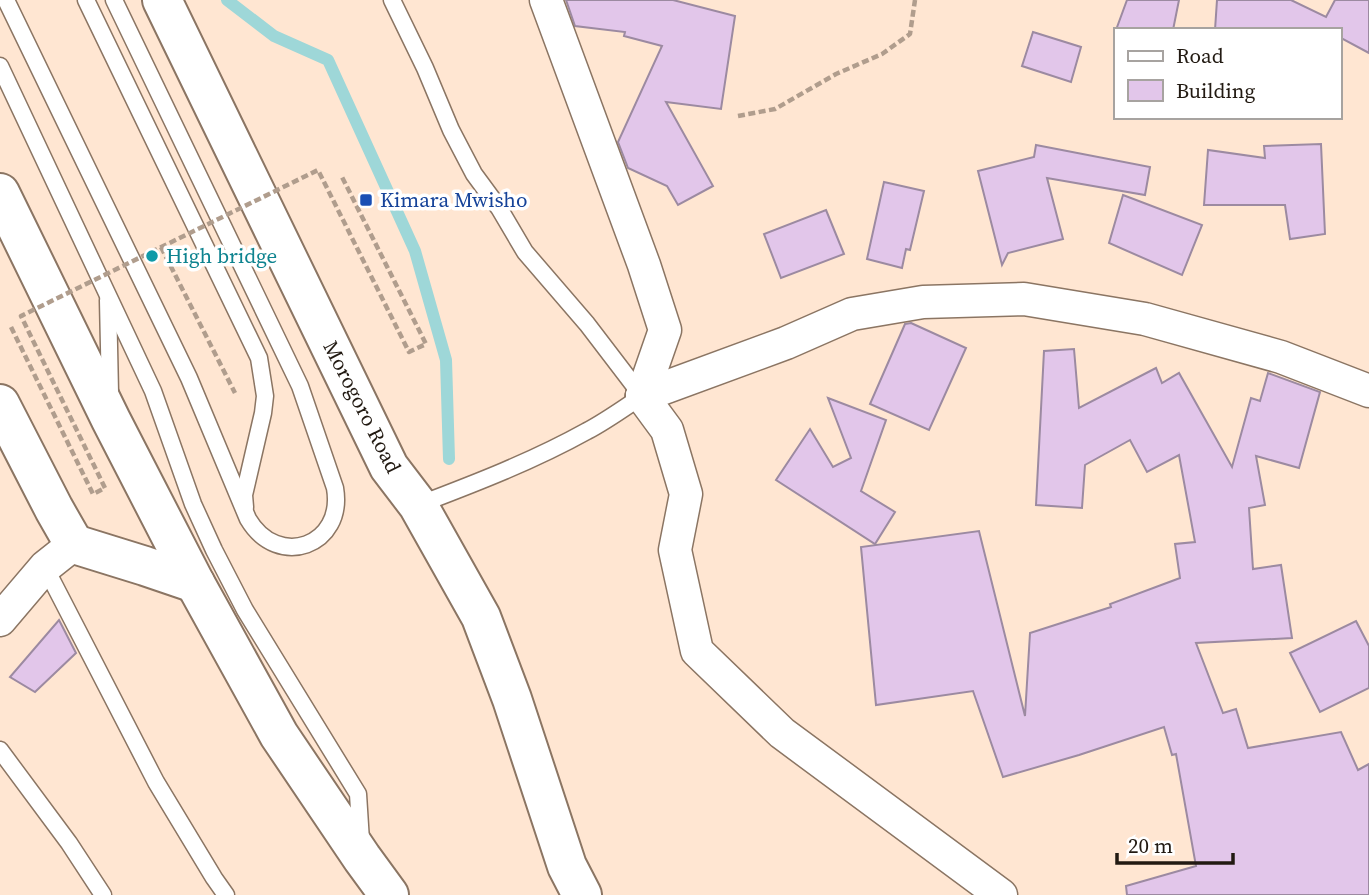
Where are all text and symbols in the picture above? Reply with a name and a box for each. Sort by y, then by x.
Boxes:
legend [1114,28,1341,119]
text: Road [1176,41,1224,70]
text: Building [1176,76,1255,105]
place label: Kimara Mwisho [380,185,527,214]
marker: Kimara Mwisho [358,192,374,208]
place label: High bridge [166,241,277,270]
marker: High bridge [144,248,160,264]
street label: Morogoro Road [317,336,408,478]
scale bar [1117,822,1232,866]
text: 20 m [1128,831,1173,860]

